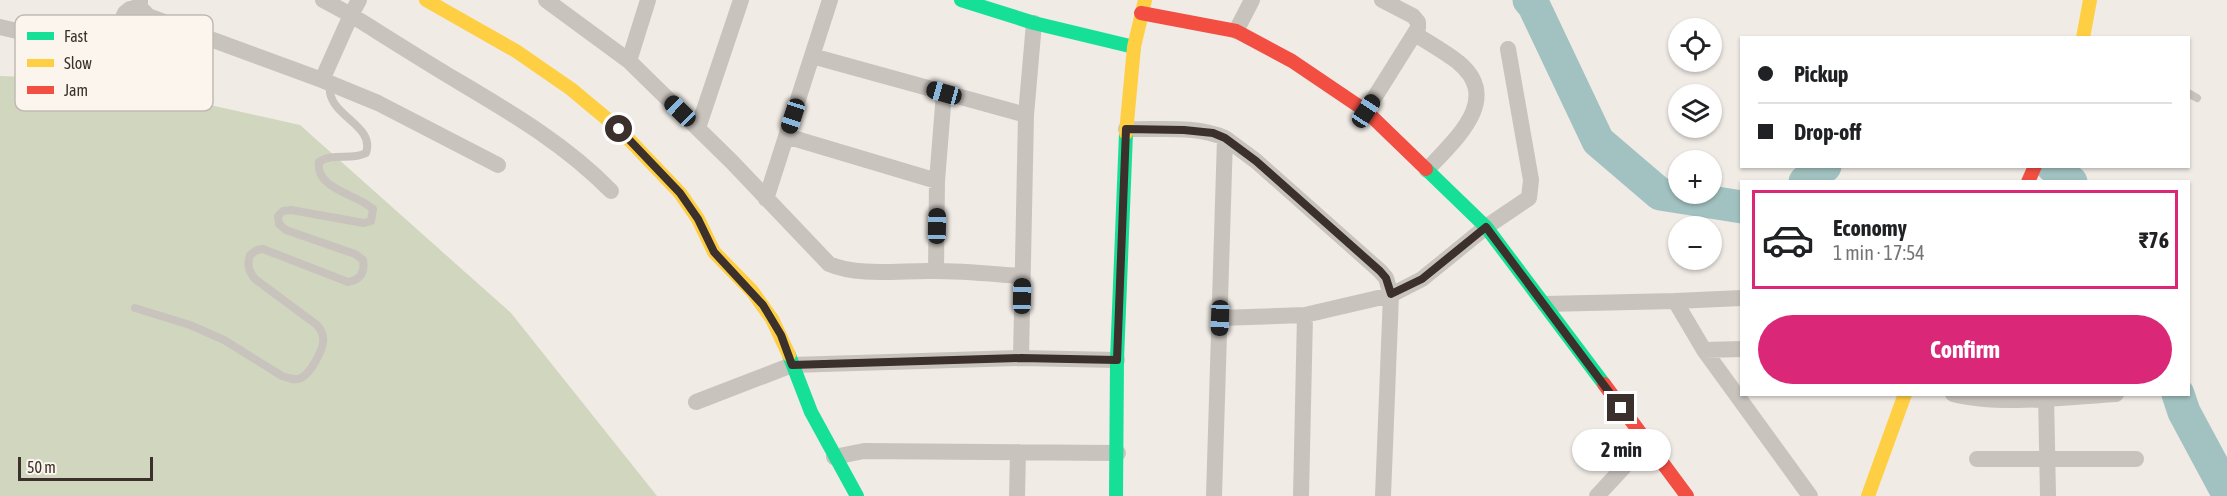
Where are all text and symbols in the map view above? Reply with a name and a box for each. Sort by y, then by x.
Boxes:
legend [15,15,213,111]
map controls [1668,18,1722,270]
button: locate [1668,18,1722,72]
text: Fast [64,27,88,45]
text: Slow [64,54,92,72]
text: Pickup [1794,61,1849,87]
car [924,79,964,107]
text: Jam [64,81,88,99]
button: layers [1668,84,1722,138]
car [1349,91,1383,131]
car [661,92,699,130]
car [779,96,807,136]
route start [605,115,632,142]
text: Drop-off [1794,119,1861,145]
button: + [1668,150,1722,204]
car [928,208,946,244]
icon: car [1761,213,1815,267]
text: Economy [1833,215,1907,241]
button: − [1668,216,1722,270]
text: ₹76 [2139,227,2169,253]
text: 1 min · 17:54 [1833,241,1925,264]
car [1013,278,1031,314]
car [1210,300,1230,336]
button: Confirm [1758,315,2172,384]
route end [1607,394,1634,421]
callout: 2 min [1572,429,1670,471]
text: 2 min [1601,438,1642,461]
scale bar [18,454,153,482]
text: 50 m [27,458,56,476]

